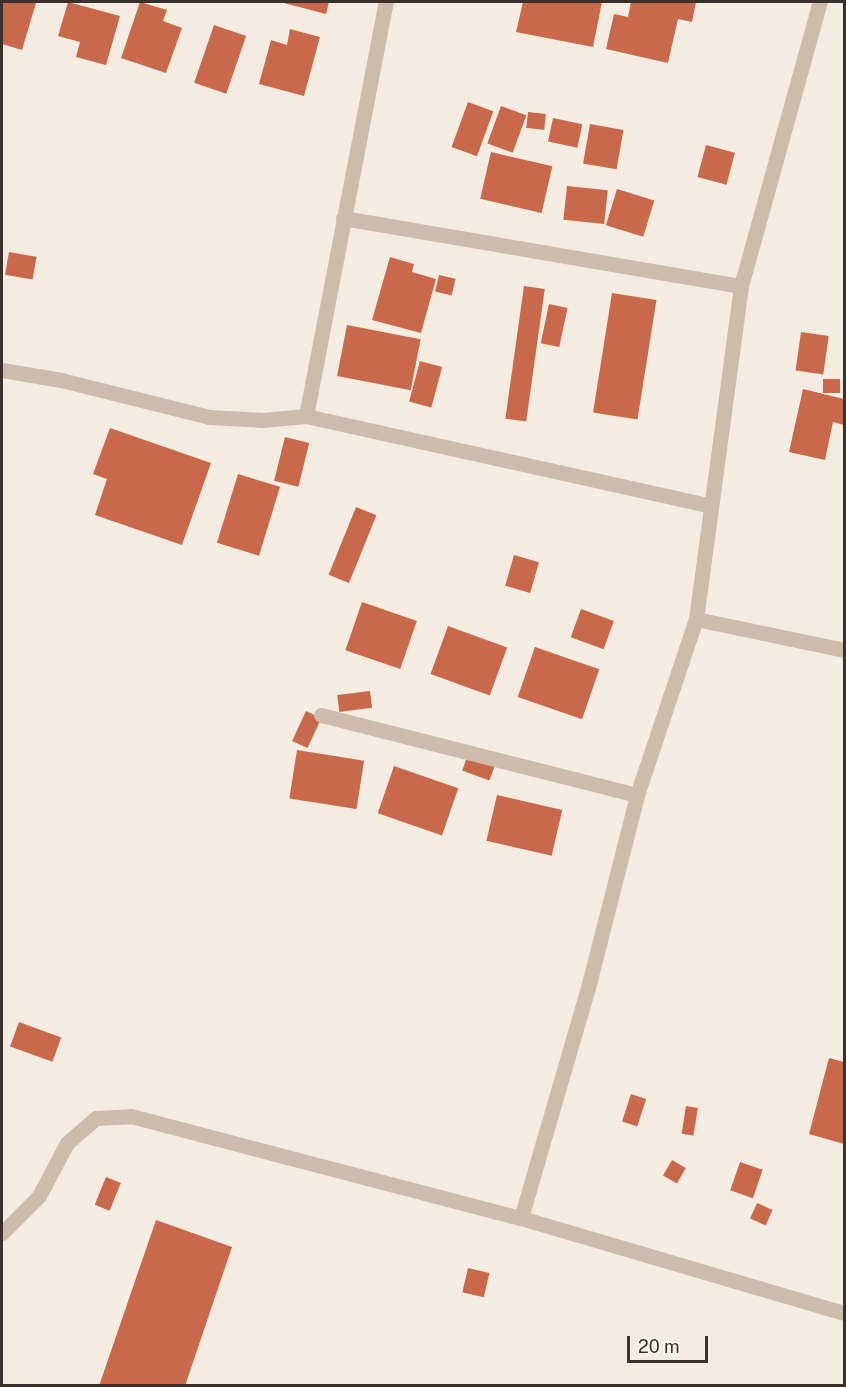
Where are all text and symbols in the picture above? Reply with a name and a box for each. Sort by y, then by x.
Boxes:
scale bar [630,1324,711,1362]
text: 20 m [638,1336,680,1357]

